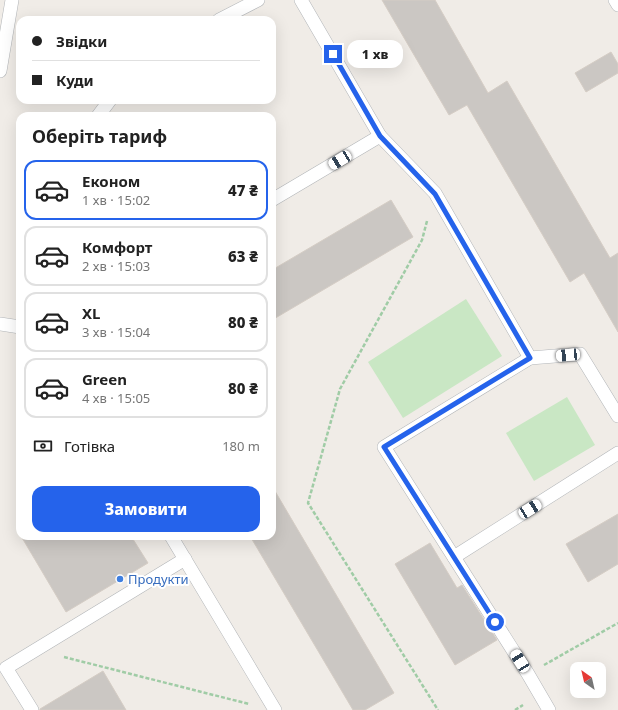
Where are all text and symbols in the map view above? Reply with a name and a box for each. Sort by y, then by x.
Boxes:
text: Звідки [56,31,107,51]
callout: 1 хв [347,40,403,68]
route end [324,45,342,63]
text: 1 хв [362,45,388,63]
text: Куди [56,70,94,90]
text: Оберіть тариф [32,124,167,148]
car [327,149,353,171]
text: Економ [82,171,140,191]
icon: car [34,172,70,208]
text: 47 ₴ [228,180,258,200]
text: 1 хв · 15:02 [82,191,150,209]
text: Комфорт [82,237,152,257]
icon: car [34,238,70,274]
text: 63 ₴ [228,246,258,266]
text: 2 хв · 15:03 [82,257,150,275]
text: XL [82,303,100,323]
icon: car [34,304,70,340]
text: 80 ₴ [228,312,258,332]
text: 3 хв · 15:04 [82,323,150,341]
car [556,348,580,362]
text: Green [82,369,127,389]
icon: car [34,370,70,406]
text: 80 ₴ [228,378,258,398]
text: 4 хв · 15:05 [82,389,150,407]
icon: cash [32,435,54,457]
text: Готівка [64,436,115,456]
text: 180 m [222,437,260,455]
button: Замовити [32,486,260,532]
car [517,498,543,520]
place label: Продукти [128,570,189,588]
marker: Продукти [115,574,125,584]
route start [486,613,504,631]
car [509,648,531,674]
north arrow [570,662,606,698]
map controls [570,662,606,698]

